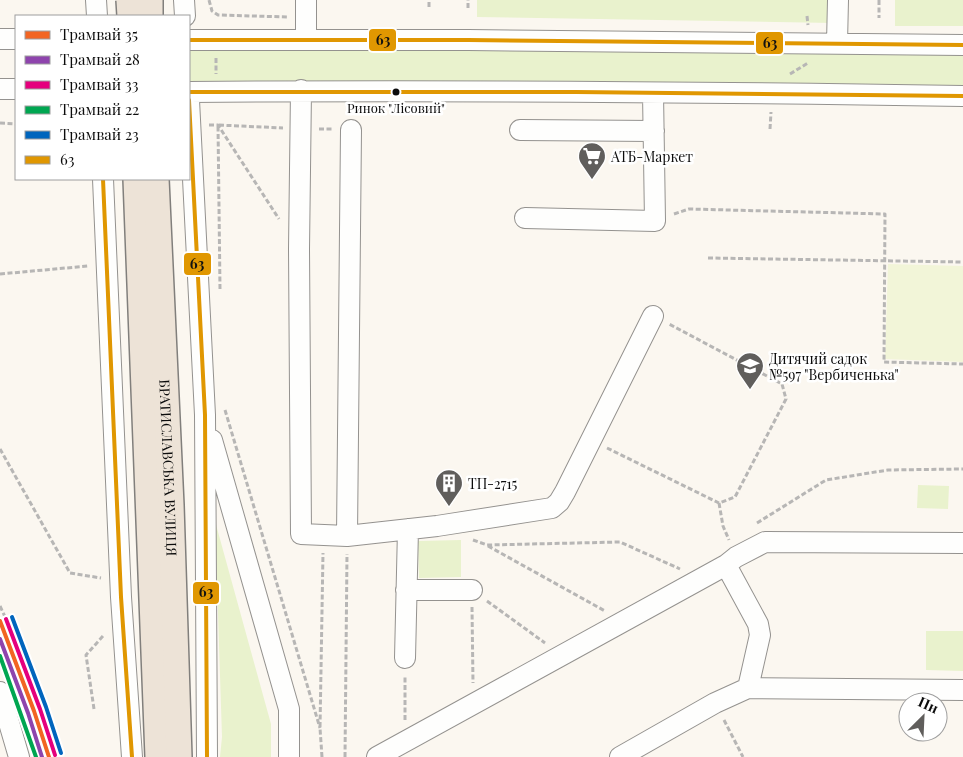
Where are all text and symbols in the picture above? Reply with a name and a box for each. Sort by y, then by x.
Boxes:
legend [15,15,190,180]
text: Трамвай 35 [60,24,138,44]
line badge: 63 [368,28,397,52]
text: 63 [376,30,391,49]
line badge: 63 [755,31,784,55]
text: 63 [763,33,778,52]
text: Трамвай 28 [60,49,140,69]
text: Трамвай 33 [60,74,139,94]
marker: Ринок "Лісовий" [391,87,401,97]
text: Трамвай 22 [60,99,139,119]
place label: Ринок "Лісовий" [347,99,445,116]
text: Трамвай 23 [60,124,139,144]
supermarket icon: АТБ-Маркет [577,141,607,180]
place label: АТБ-Маркет [610,147,693,166]
text: 63 [60,149,75,169]
line badge: 63 [183,252,212,276]
text: 63 [190,254,205,273]
place label: Дитячий садок №597 "Вербиченька" [769,349,899,384]
school or university icon: Дитячий садок №597 "Вербиченька" [735,351,765,390]
street label: БРАТИСЛАВСЬКА ВУЛИЦЯ [156,379,182,556]
building icon: ТП-2715 [434,468,464,507]
place label: ТП-2715 [468,474,517,493]
line badge: 63 [192,581,220,605]
text: 63 [199,582,214,601]
north arrow [898,692,948,742]
text: Пн [915,692,942,717]

